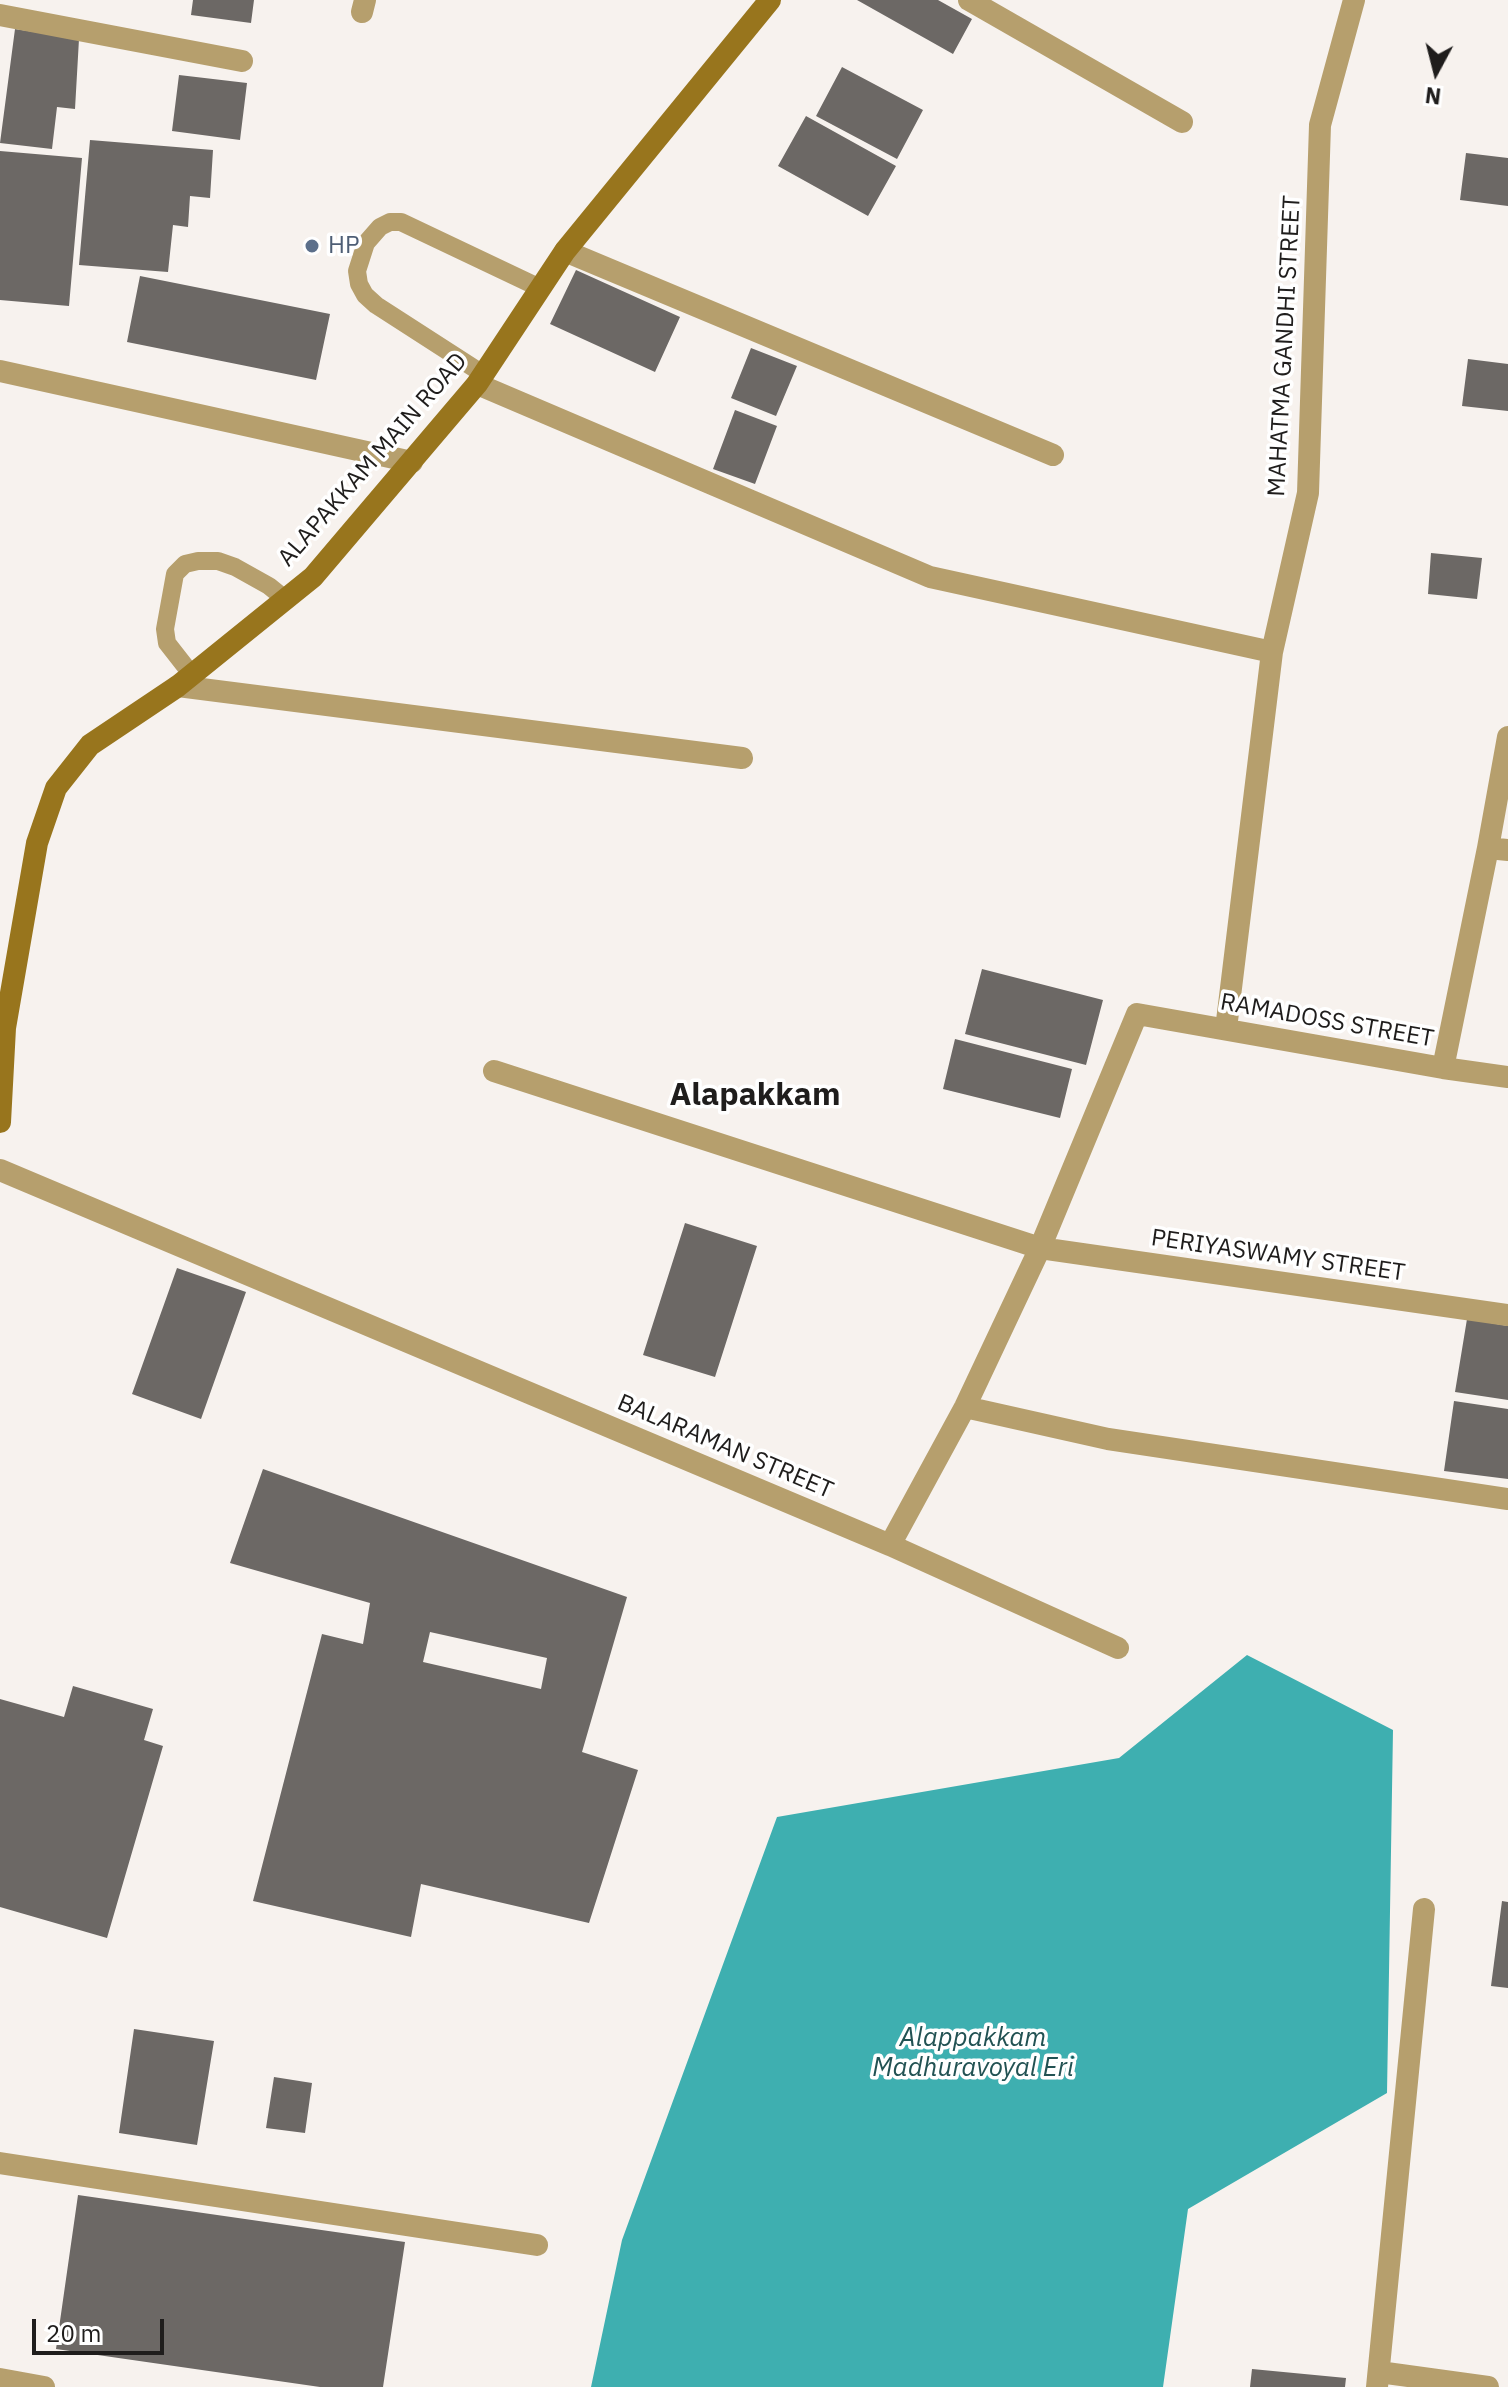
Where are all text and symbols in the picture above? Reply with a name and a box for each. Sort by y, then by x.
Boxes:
north arrow [1396,32,1476,112]
text: N [1423,81,1443,112]
street label: MAHATMA GANDHI STREET [1263,195,1307,497]
place label: HP [328,232,360,260]
marker: HP [303,237,321,255]
street label: ALAPAKKAM MAIN ROAD [272,347,474,573]
street label: RAMADOSS STREET [1218,988,1436,1054]
district label: Alapakkam [669,1077,841,1115]
street label: PERIYASWAMY STREET [1149,1224,1407,1288]
street label: BALARAMAN STREET [613,1389,837,1505]
water label: Alappakkam Madhuravoyal Eri [872,2022,1074,2084]
scale bar [36,2303,168,2353]
text: 20 m [46,2317,101,2349]

